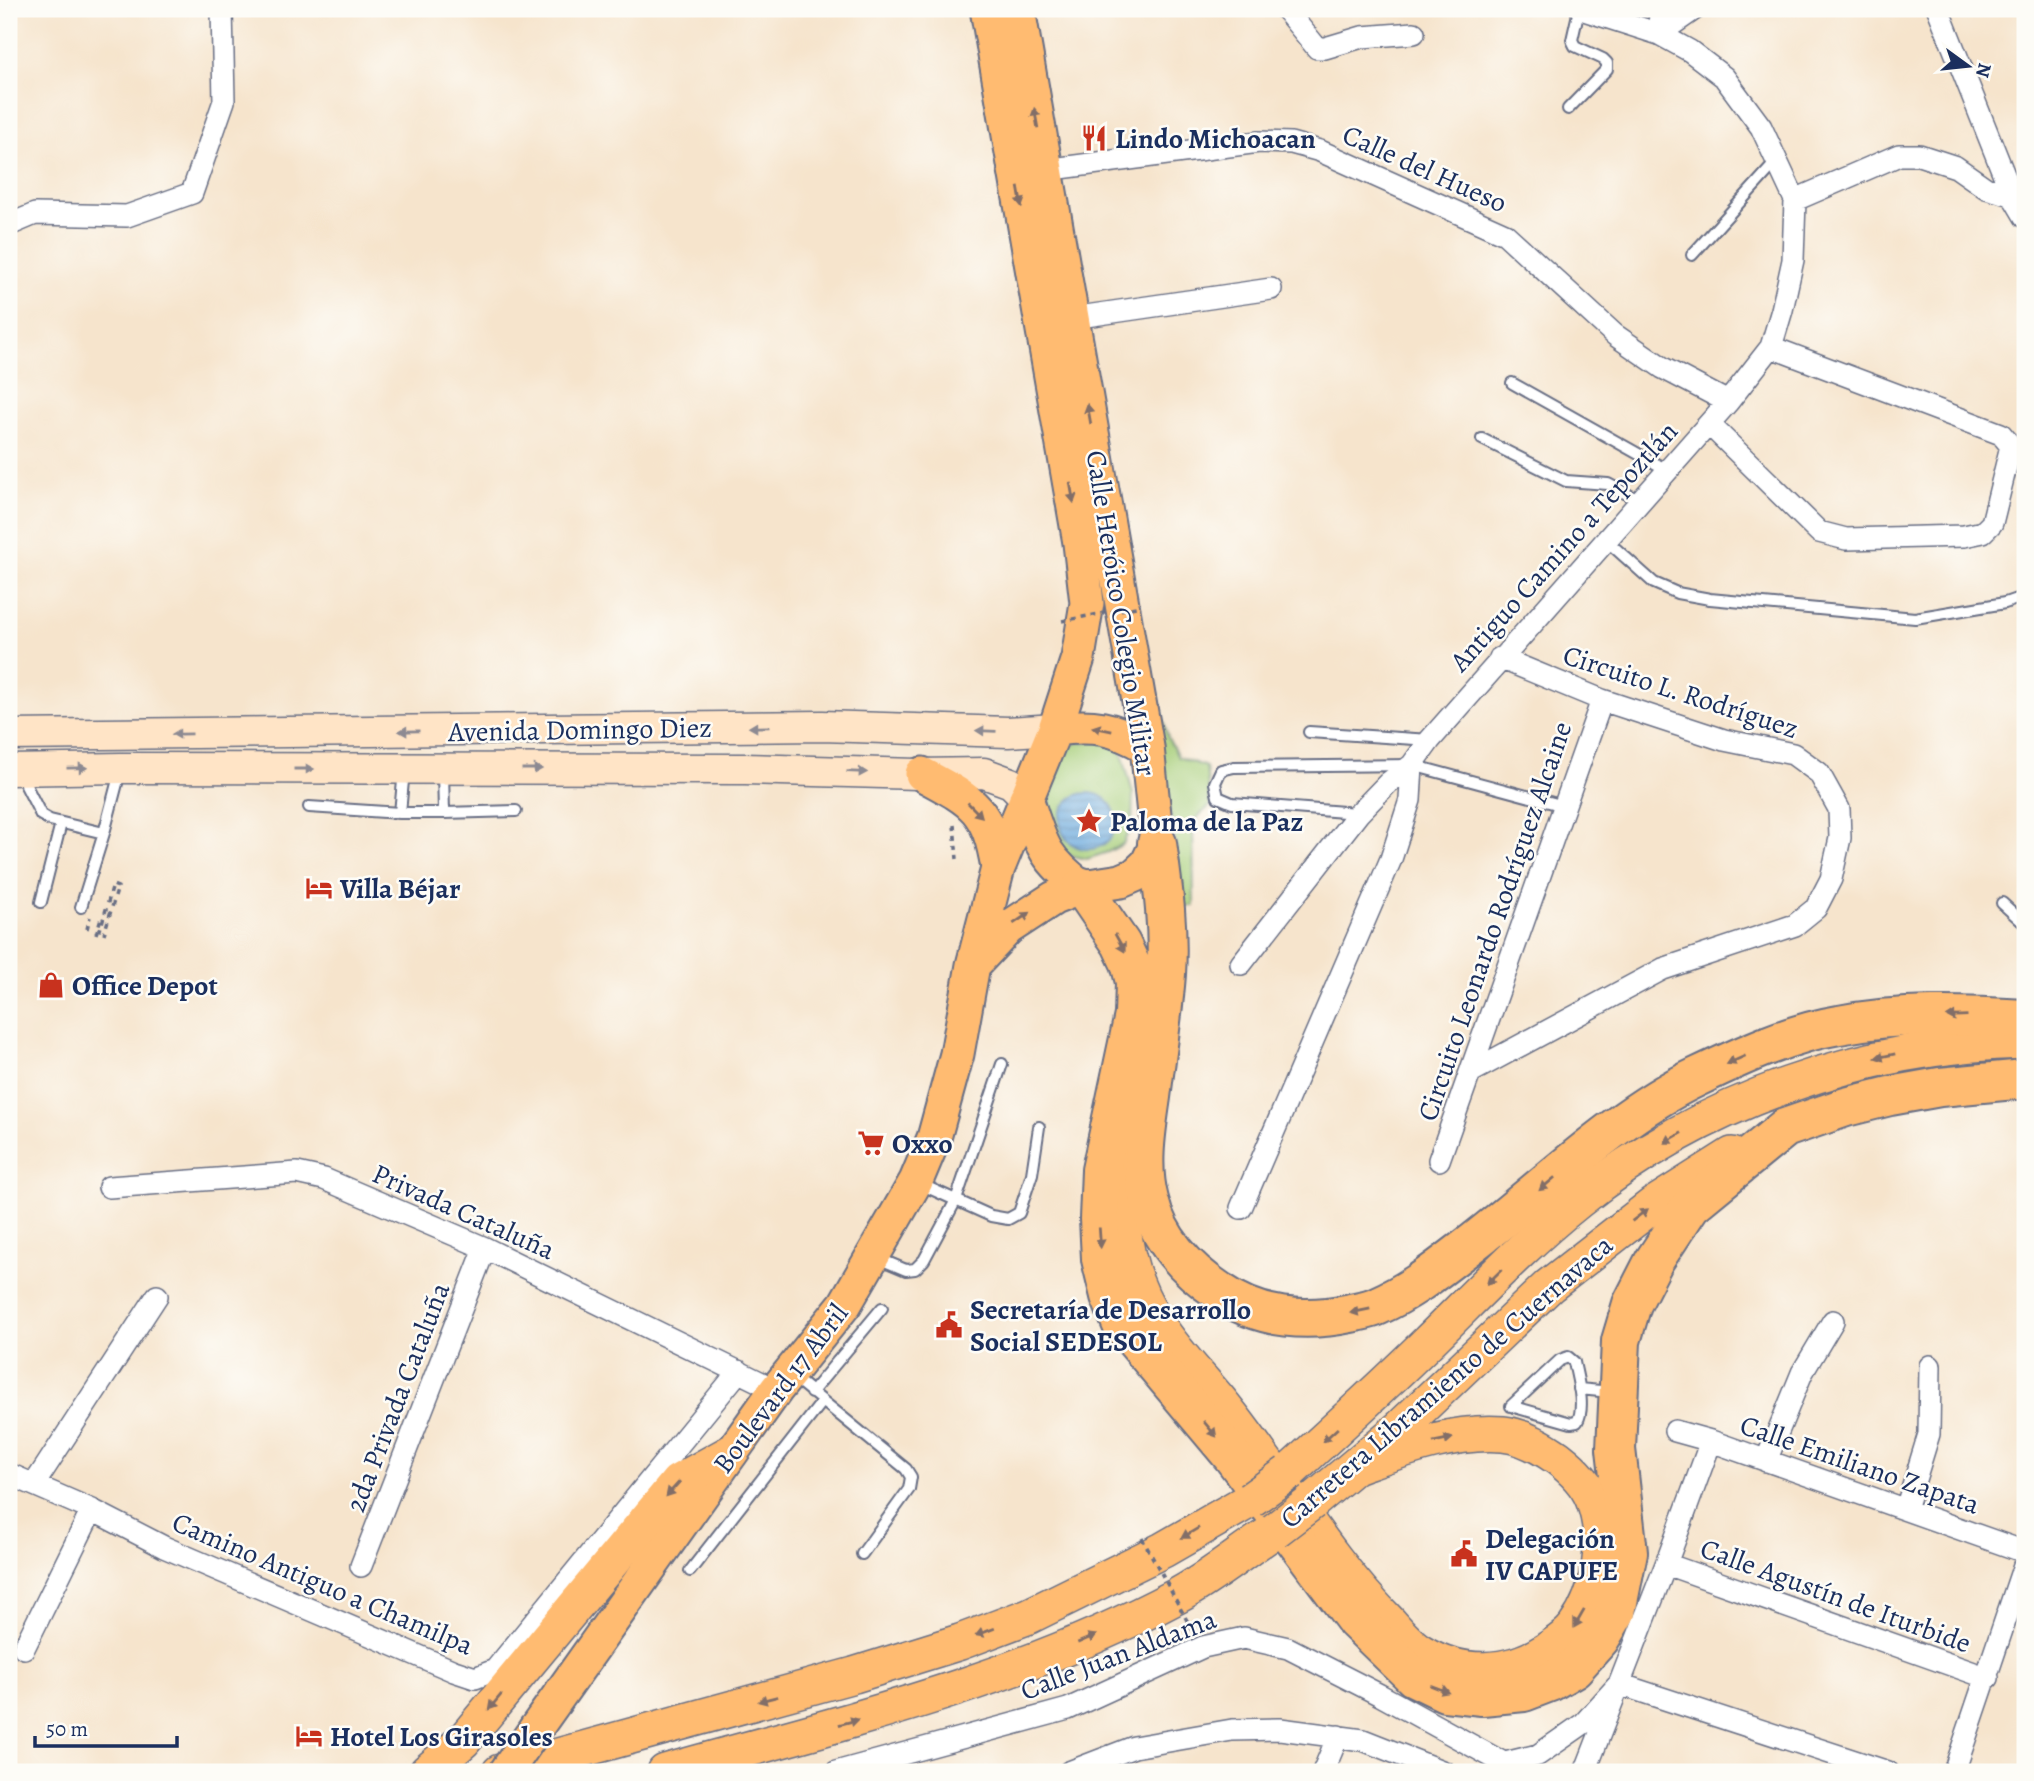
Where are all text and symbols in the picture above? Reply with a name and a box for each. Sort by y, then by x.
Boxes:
north arrow [1932,32,2002,102]
text: N [1969,60,1998,80]
one-way arrow [1030,107,1041,129]
street label: Calle del Hueso [1336,116,1513,222]
place label: Lindo Michoacan [1115,120,1316,158]
restaurant icon: Lindo Michoacan [1079,123,1109,153]
one-way arrow [1015,186,1026,208]
one-way arrow [1083,403,1094,425]
street label: Antiguo Camino a Tepoztlán [1440,413,1686,681]
street label: Calle Heróico Colegio Militar [1077,448,1166,779]
one-way arrow [1067,482,1078,504]
street label: Circuito L. Rodríguez [1558,636,1803,748]
street label: Avenida Domingo Diez [447,709,712,751]
street label: Circuito Leonardo Rodríguez Alcaine [1409,717,1581,1126]
one-way arrow [748,721,770,733]
one-way arrow [1091,723,1113,734]
one-way arrow [398,725,420,737]
one-way arrow [975,726,997,737]
one-way arrow [170,728,192,740]
one-way arrow [66,762,88,774]
one-way arrow [294,763,316,775]
one-way arrow [521,763,543,775]
one-way arrow [847,767,869,778]
one-way arrow [967,801,984,818]
place label: Paloma de la Paz [1110,803,1303,841]
place icon: Paloma de la Paz [1074,806,1104,836]
place label: Villa Béjar [339,870,461,908]
hotel icon: Villa Béjar [304,873,334,903]
one-way arrow [1013,911,1031,925]
one-way arrow [1114,934,1126,953]
place label: Office Depot [72,967,218,1005]
shop icon: Office Depot [36,970,66,1000]
one-way arrow [1946,1010,1968,1022]
one-way arrow [1874,1051,1896,1062]
one-way arrow [1726,1054,1746,1066]
place label: Oxxo [892,1125,953,1163]
supermarket icon: Oxxo [856,1128,886,1158]
one-way arrow [1664,1132,1683,1144]
street label: Privada Cataluña [366,1155,561,1269]
one-way arrow [1538,1176,1555,1191]
one-way arrow [1631,1209,1649,1223]
one-way arrow [1094,1227,1105,1249]
street label: Carretera Libramiento de Cuernavaca [1272,1227,1621,1537]
one-way arrow [1486,1269,1502,1285]
street label: 2da Privada Cataluña [337,1277,459,1518]
place label: Secretaría de Desarrollo Social SEDESOL [970,1291,1251,1361]
street label: Boulevard 17 Abril [704,1296,857,1481]
one-way arrow [1349,1305,1371,1316]
public building icon: Secretaría de Desarrollo Social SEDESOL [934,1310,964,1340]
street label: Calle Emiliano Zapata [1735,1406,1984,1524]
one-way arrow [1203,1420,1218,1438]
one-way arrow [1322,1426,1339,1442]
one-way arrow [1432,1434,1454,1445]
one-way arrow [665,1480,681,1497]
street label: Camino Antiguo a Chamilpa [166,1503,479,1665]
place label: Delegación IV CAPUFE [1485,1520,1618,1590]
one-way arrow [1180,1527,1199,1540]
street label: Calle Agustín de Iturbide [1695,1529,1976,1663]
public building icon: Delegación IV CAPUFE [1449,1539,1479,1569]
street label: Calle Juan Aldama [1015,1600,1222,1710]
one-way arrow [1573,1609,1585,1628]
one-way arrow [975,1627,996,1638]
one-way arrow [1077,1634,1098,1645]
one-way arrow [1430,1683,1451,1694]
one-way arrow [488,1692,503,1710]
one-way arrow [757,1694,779,1705]
scale bar [35,1704,177,1748]
text: 50 m [46,1715,88,1743]
one-way arrow [839,1716,861,1727]
place label: Hotel Los Girasoles [330,1718,553,1756]
hotel icon: Hotel Los Girasoles [294,1721,324,1751]

